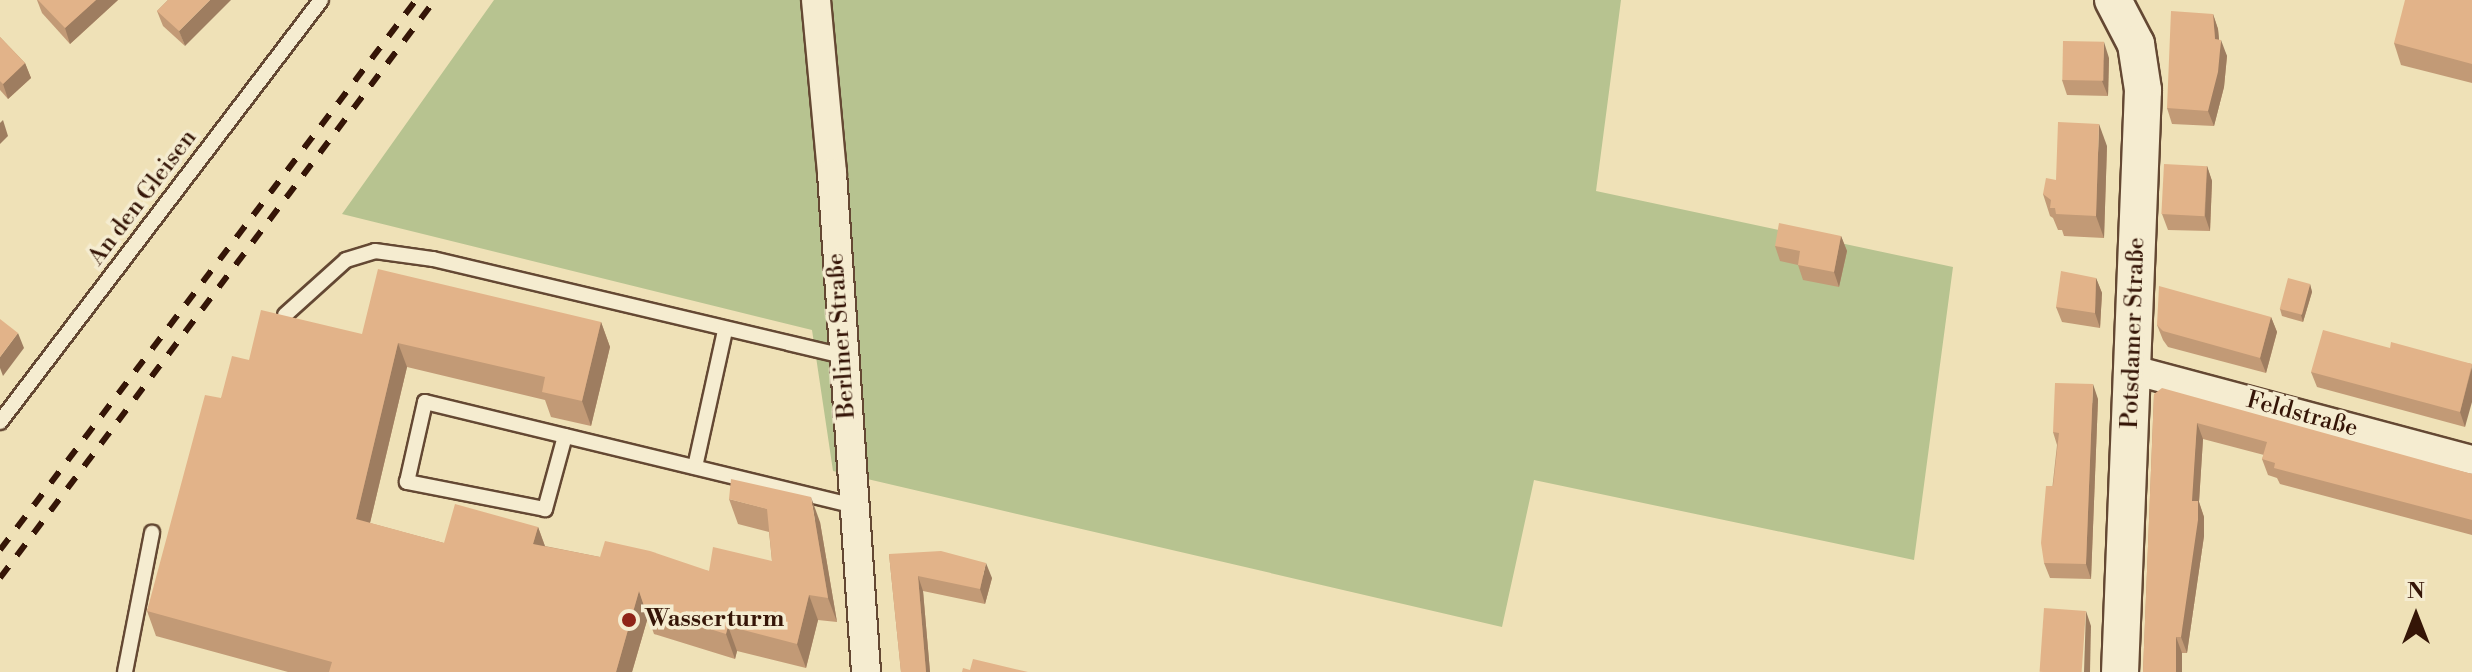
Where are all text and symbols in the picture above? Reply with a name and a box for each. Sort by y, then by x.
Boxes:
street label: An den Gleisen [83,124,203,272]
street label: Potsdamer Straße [2116,237,2152,429]
street label: Berliner Straße [822,252,862,420]
street label: Feldstraße [2243,386,2361,444]
north arrow [2376,576,2456,656]
text: N [2407,578,2425,605]
place label: Wasserturm [645,606,784,634]
marker: Wasserturm [620,611,638,629]

